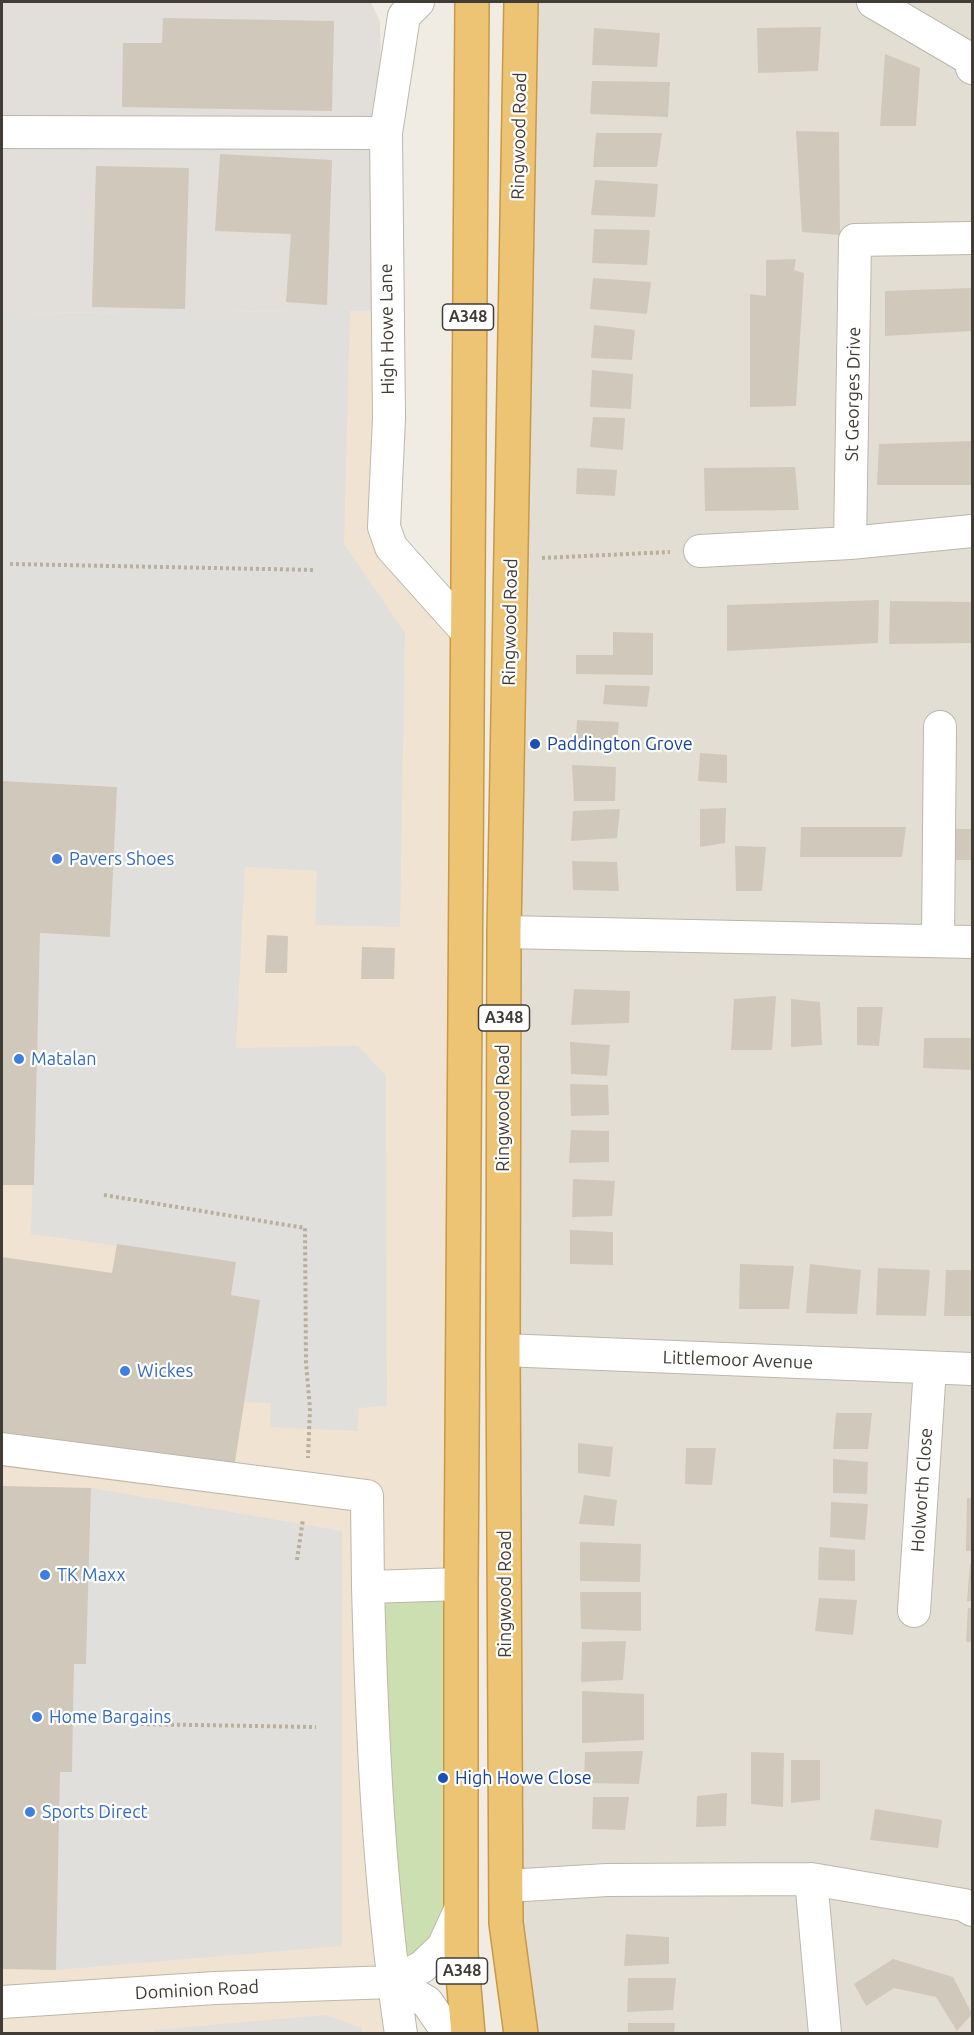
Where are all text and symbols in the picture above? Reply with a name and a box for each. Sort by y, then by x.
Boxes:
street label: Ringwood Road [507,72,531,200]
street label: High Howe Lane [375,263,399,395]
road number: A348 [442,304,494,330]
street label: St Georges Drive [841,327,865,461]
street label: Ringwood Road [498,558,522,686]
place label: Paddington Grove [547,733,693,755]
marker: Paddington Grove [528,737,542,751]
place label: Pavers Shoes [69,848,174,870]
marker: Pavers Shoes [50,852,64,866]
road number: A348 [478,1005,530,1031]
street label: Ringwood Road [492,1044,514,1172]
place label: Matalan [31,1048,96,1070]
marker: Matalan [12,1052,26,1066]
street label: Littlemoor Avenue [662,1347,814,1373]
place label: Wickes [137,1360,193,1382]
marker: Wickes [118,1364,132,1378]
street label: Holworth Close [907,1427,937,1553]
street label: Ringwood Road [494,1530,516,1658]
place label: TK Maxx [57,1564,126,1586]
marker: TK Maxx [38,1568,52,1582]
place label: Home Bargains [49,1706,171,1728]
marker: Home Bargains [30,1710,44,1724]
place label: High Howe Close [455,1767,592,1789]
marker: High Howe Close [436,1771,450,1785]
place label: Sports Direct [42,1801,148,1823]
marker: Sports Direct [23,1805,37,1819]
road number: A348 [436,1958,488,1984]
street label: Dominion Road [134,1976,260,2004]

